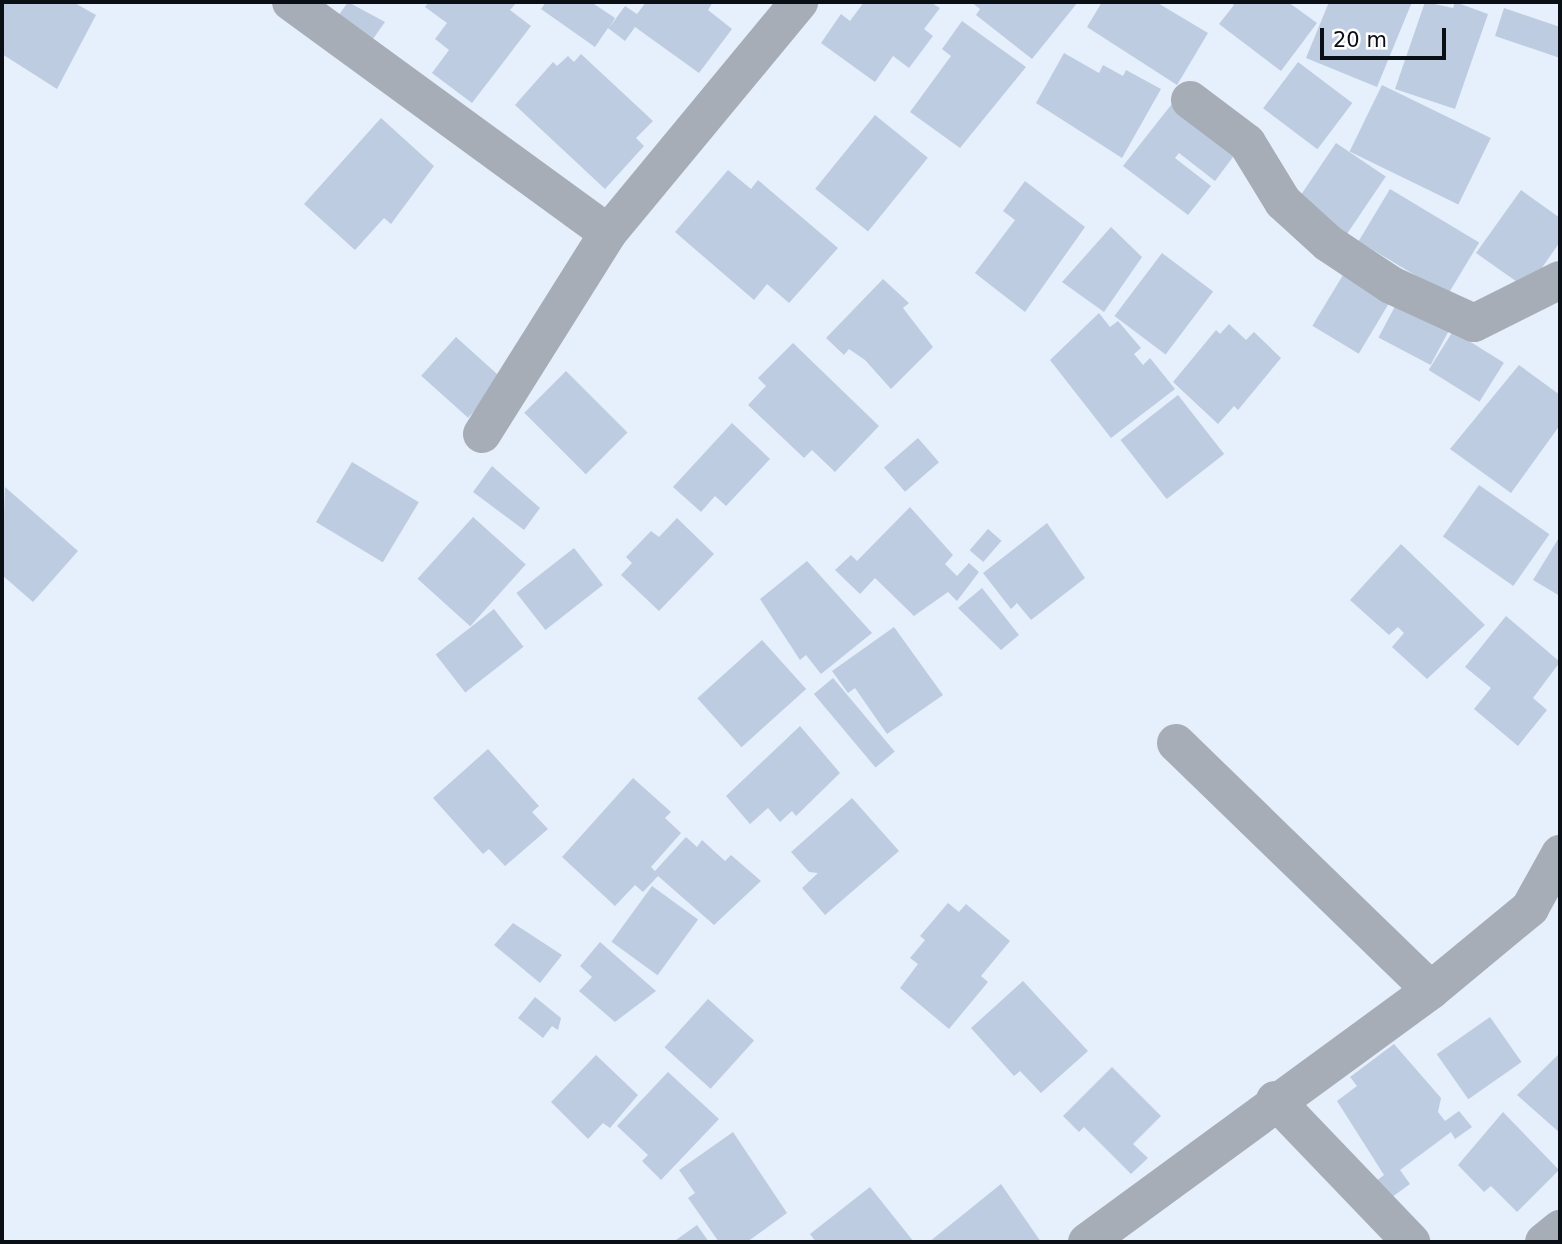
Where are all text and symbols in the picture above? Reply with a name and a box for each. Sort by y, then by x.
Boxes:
scale bar [1324,14,1450,58]
text: 20 m [1333,28,1387,52]

